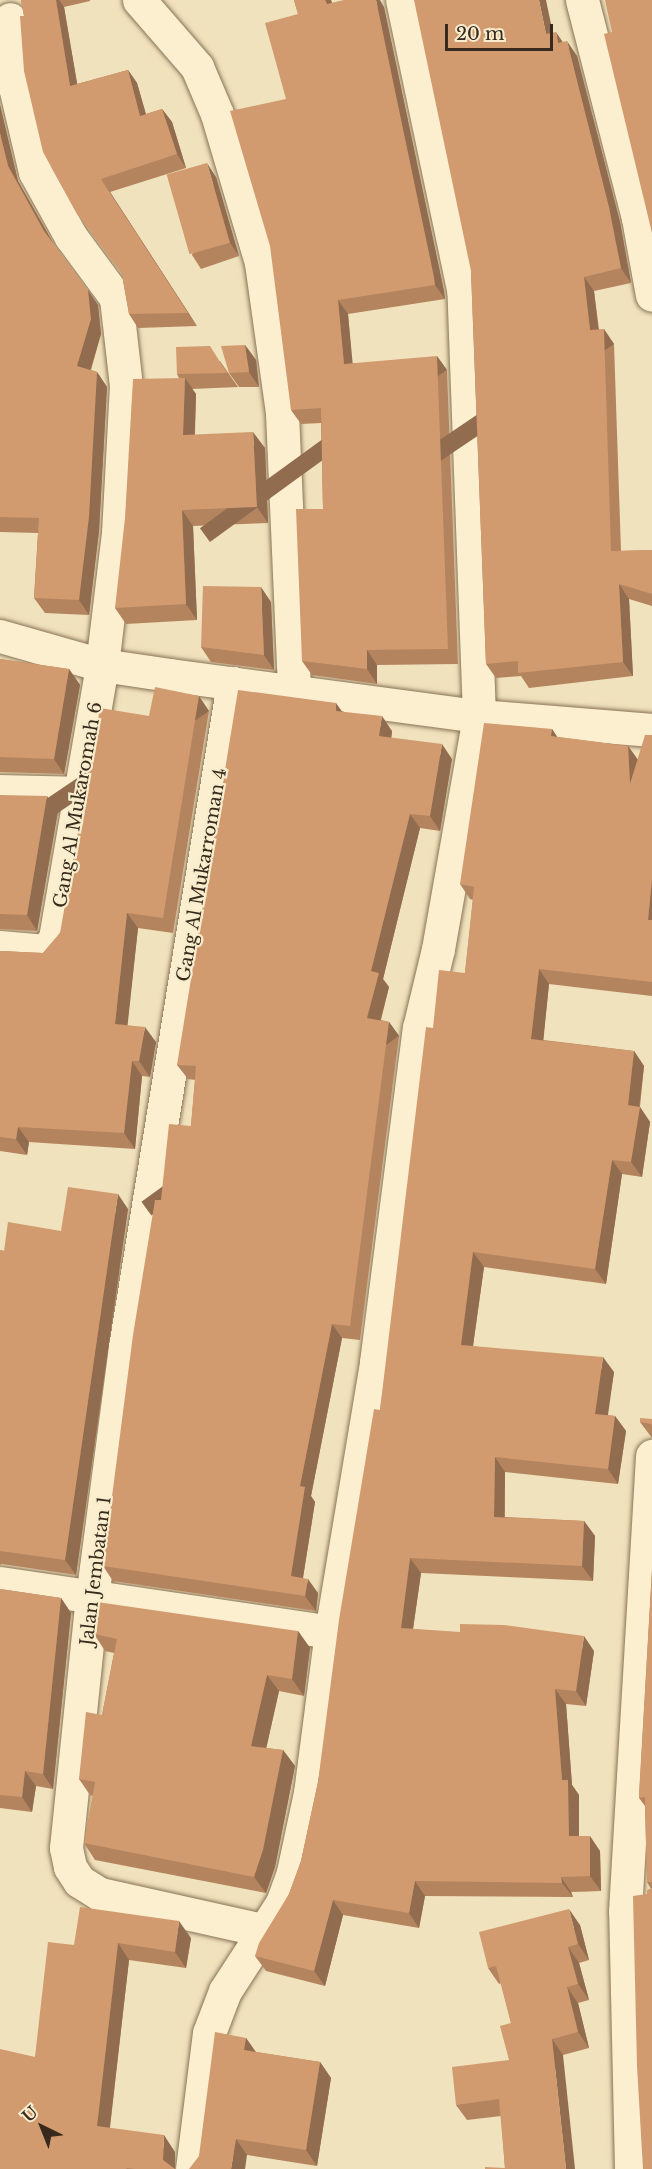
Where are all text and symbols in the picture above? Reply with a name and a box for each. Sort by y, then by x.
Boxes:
scale bar [448,12,556,50]
text: 20 m [456,23,504,45]
street label: Gang Al Mukaromah 6 [49,700,107,910]
street label: Gang Al Mukarroman 4 [172,766,232,984]
street label: Jalan Jembatan 1 [76,1495,116,1647]
north arrow [12,2097,72,2157]
text: U [18,2102,42,2126]

